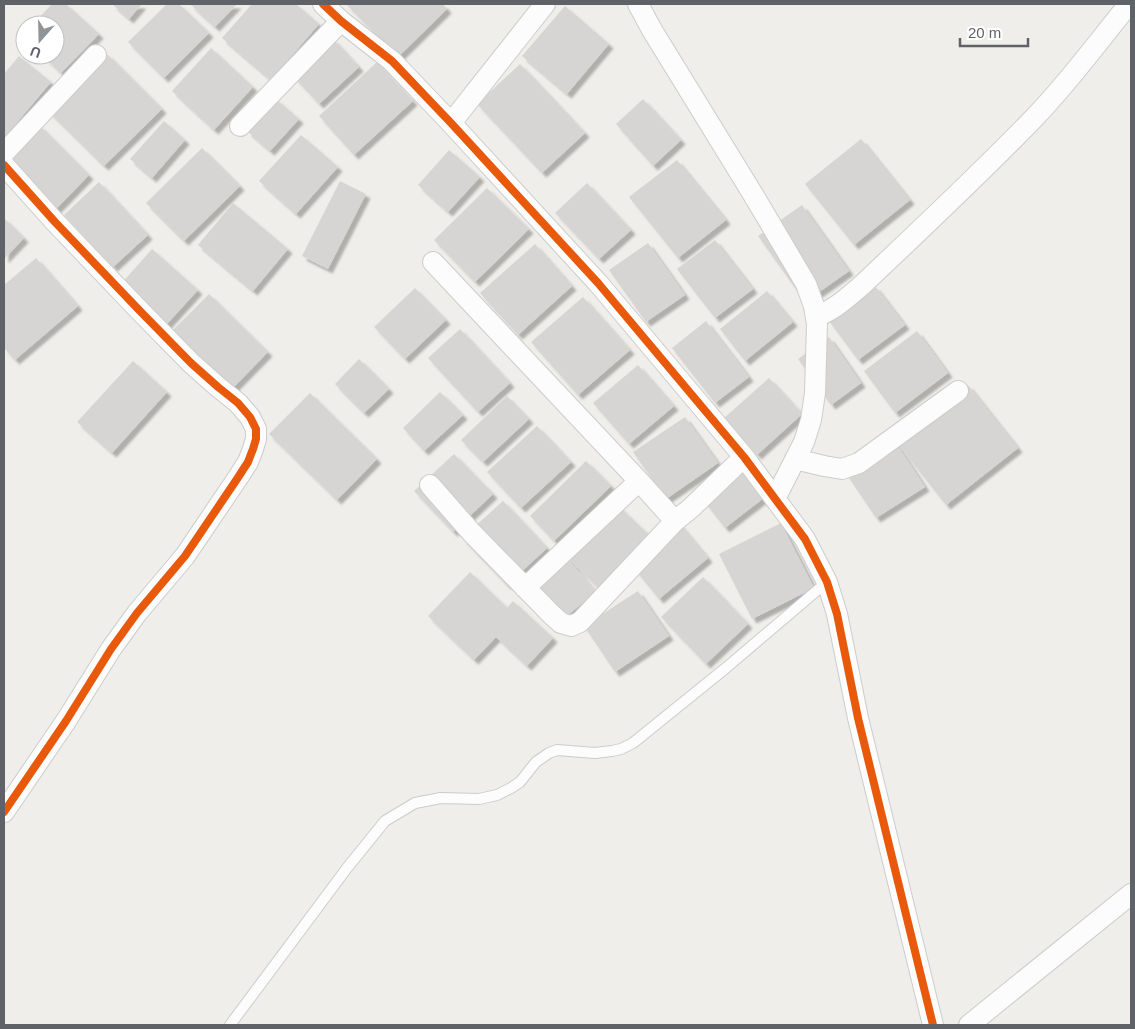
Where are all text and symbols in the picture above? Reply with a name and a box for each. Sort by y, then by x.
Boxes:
north arrow [15,15,65,65]
scale bar [960,15,1028,47]
text: 20 m [968,24,1001,41]
text: U [28,43,43,61]

